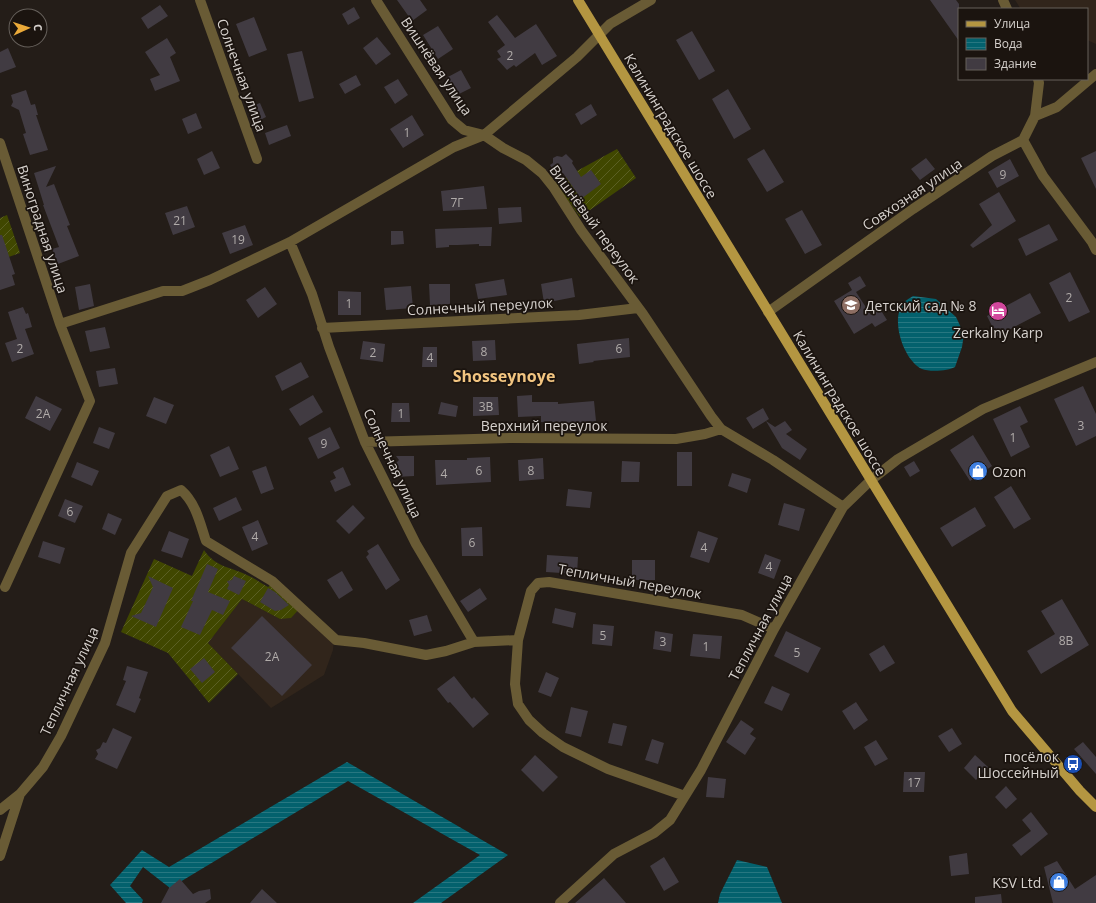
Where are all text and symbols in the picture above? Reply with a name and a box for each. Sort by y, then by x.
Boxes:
north arrow [8,8,48,48]
legend [958,8,1088,80]
street label: Вишнёвая улица [397,13,477,119]
text: Улица [994,15,1030,32]
street label: Солнечная улица [213,16,271,134]
text: С [31,24,46,31]
text: Вода [994,35,1023,52]
house number: 2 [507,47,514,64]
street label: Калининградское шоссе [620,50,722,202]
text: Здание [994,55,1037,72]
house number: 1 [404,124,410,141]
street label: Совхозная улица [858,154,966,234]
street label: Вишнёвый переулок [546,161,645,288]
street label: Виноградная улица [13,162,73,296]
house number: 9 [1000,166,1007,183]
house number: 7Г [450,194,464,211]
house number: 21 [173,212,187,229]
house number: 19 [231,231,245,248]
house number: 2 [1066,289,1073,306]
street label: Солнечный переулок [406,293,554,319]
school or university icon: Детский сад № 8 [840,294,862,316]
house number: 1 [346,295,352,312]
place label: Детский сад № 8 [865,296,976,315]
hotel icon: Zerkalny Karp [987,300,1009,322]
place label: Zerkalny Karp [953,323,1043,342]
street label: Калининградское шоссе [789,327,891,479]
house number: 2 [17,340,24,357]
house number: 6 [616,340,623,357]
house number: 8 [481,343,488,360]
house number: 2 [370,344,377,361]
house number: 4 [427,349,434,366]
district label: Shosseynoye [453,365,555,387]
house number: 3В [479,398,494,415]
house number: 2А [36,405,51,422]
street label: Солнечная улица [359,405,427,521]
house number: 1 [398,405,404,422]
street label: Верхний переулок [481,416,608,435]
house number: 3 [1078,417,1085,434]
house number: 1 [1010,429,1016,446]
house number: 9 [321,435,328,452]
shop icon: Ozon [967,460,989,482]
house number: 6 [476,462,483,479]
house number: 8 [528,462,535,479]
place label: Ozon [992,462,1026,481]
house number: 4 [441,465,448,482]
house number: 6 [67,503,74,520]
house number: 4 [252,528,259,545]
house number: 6 [469,534,476,551]
house number: 4 [701,539,708,556]
house number: 4 [766,558,773,575]
street label: Тепличный переулок [557,559,704,603]
street label: Тепличная улица [724,570,796,684]
street label: Тепличная улица [35,623,103,739]
house number: 5 [600,627,607,644]
house number: 8В [1059,632,1074,649]
house number: 3 [660,633,667,650]
house number: 1 [703,638,709,655]
house number: 5 [794,644,801,661]
house number: 2А [265,648,280,665]
place label: посёлок Шоссейный [977,747,1060,782]
bus stop icon: посёлок Шоссейный [1062,753,1084,775]
house number: 17 [907,774,921,791]
shop icon: KSV Ltd. [1048,871,1070,893]
place label: KSV Ltd. [992,873,1045,892]

